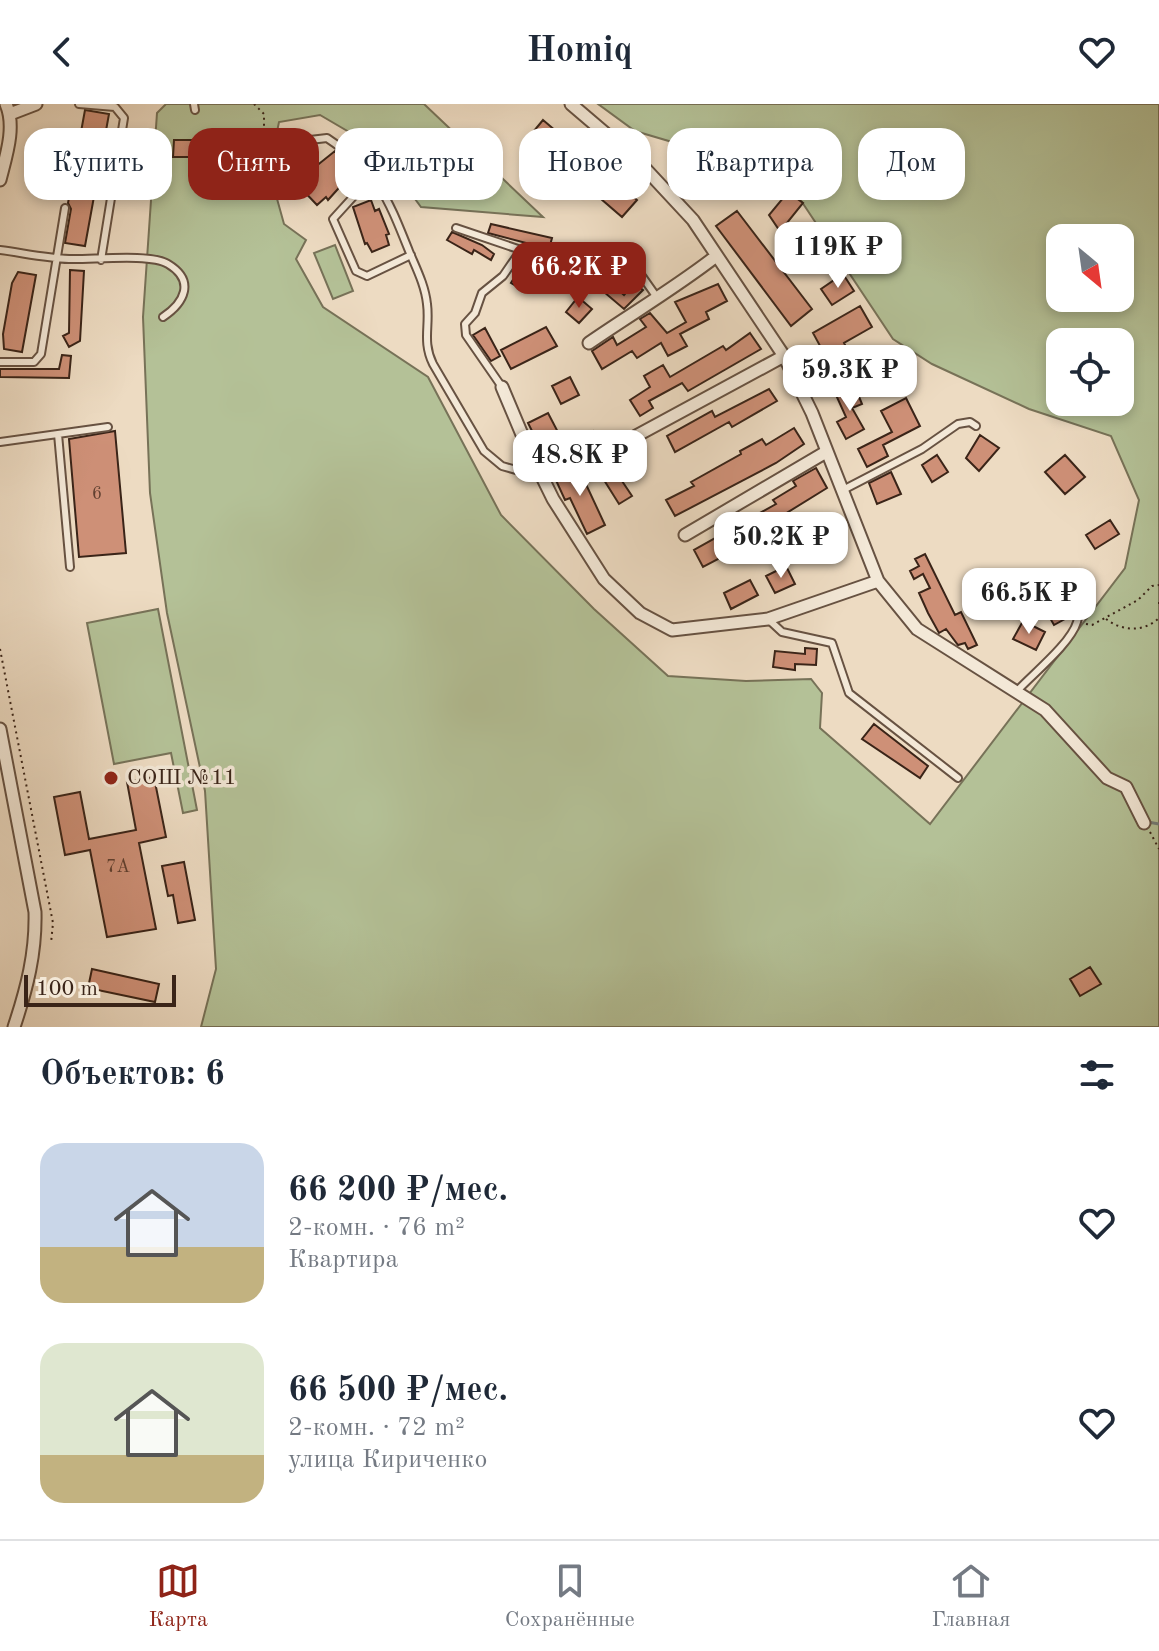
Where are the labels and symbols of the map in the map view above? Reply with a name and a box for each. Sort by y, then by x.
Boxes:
pin: 119K ₽ [773,222,903,290]
north arrow [1046,224,1134,312]
pin: 66.2K ₽ [505,242,653,310]
pin: 59.3K ₽ [776,345,924,413]
pin: 48.8K ₽ [506,430,654,498]
house number: 6 [92,485,102,503]
pin: 50.2K ₽ [707,512,855,580]
pin: 66.5K ₽ [955,568,1103,636]
place label: СОШ №11 [127,767,237,789]
marker: СОШ №11 [102,769,120,787]
house number: 7А [106,858,130,876]
scale bar [24,971,176,1007]

